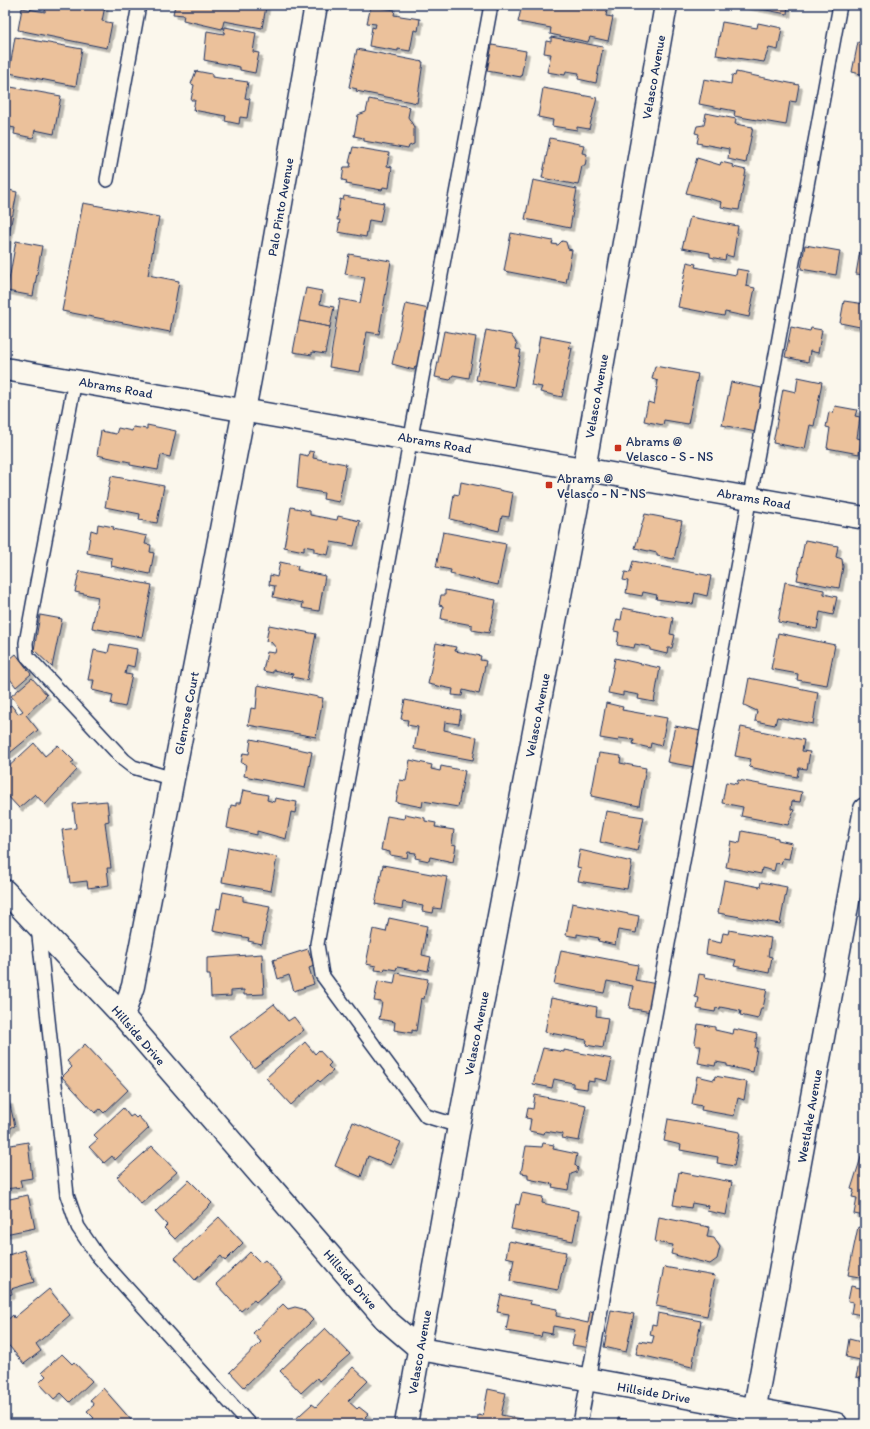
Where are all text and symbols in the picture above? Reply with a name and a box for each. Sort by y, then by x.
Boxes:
street label: Velasco Avenue [639,34,668,120]
street label: Palo Pinto Avenue [264,157,297,258]
street label: Velasco Avenue [582,353,611,439]
street label: Abrams Road [78,374,154,401]
street label: Abrams Road [397,429,473,456]
place label: Abrams @ Velasco - S - NS [626,434,713,464]
marker: Abrams @ Velasco - S - NS [613,443,623,453]
place label: Abrams @ Velasco - N - NS [557,471,646,501]
marker: Abrams @ Velasco - N - NS [544,480,554,490]
street label: Abrams Road [716,485,792,512]
street label: Glenrose Court [171,670,202,756]
street label: Velasco Avenue [522,672,553,758]
street label: Velasco Avenue [461,990,492,1076]
street label: Hillside Drive [109,1002,169,1068]
street label: Westlake Avenue [794,1068,825,1164]
street label: Hillside Drive [321,1246,381,1312]
street label: Velasco Avenue [405,1309,434,1395]
street label: Hillside Drive [616,1379,692,1406]

